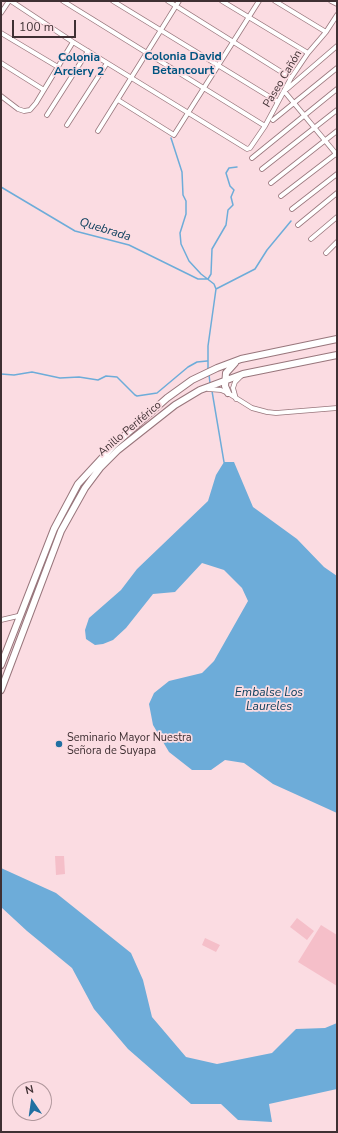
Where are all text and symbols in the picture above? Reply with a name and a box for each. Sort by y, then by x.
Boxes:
scale bar [14,12,78,38]
text: 100 m [19,19,54,35]
street label: Paseo Cañón [261,48,305,110]
district label: Colonia David Betancourt [144,50,222,78]
district label: Colonia Arciery 2 [54,51,104,79]
water label: Quebrada [77,215,133,245]
street label: Anillo Periférico [96,399,164,459]
water label: Embalse Los Laureles [235,686,303,714]
place label: Seminario Mayor Nuestra Señora de Suyapa [67,731,192,757]
marker: Seminario Mayor Nuestra Señora de Suyapa [54,739,64,749]
north arrow [12,1081,52,1121]
text: N [24,1082,35,1098]

